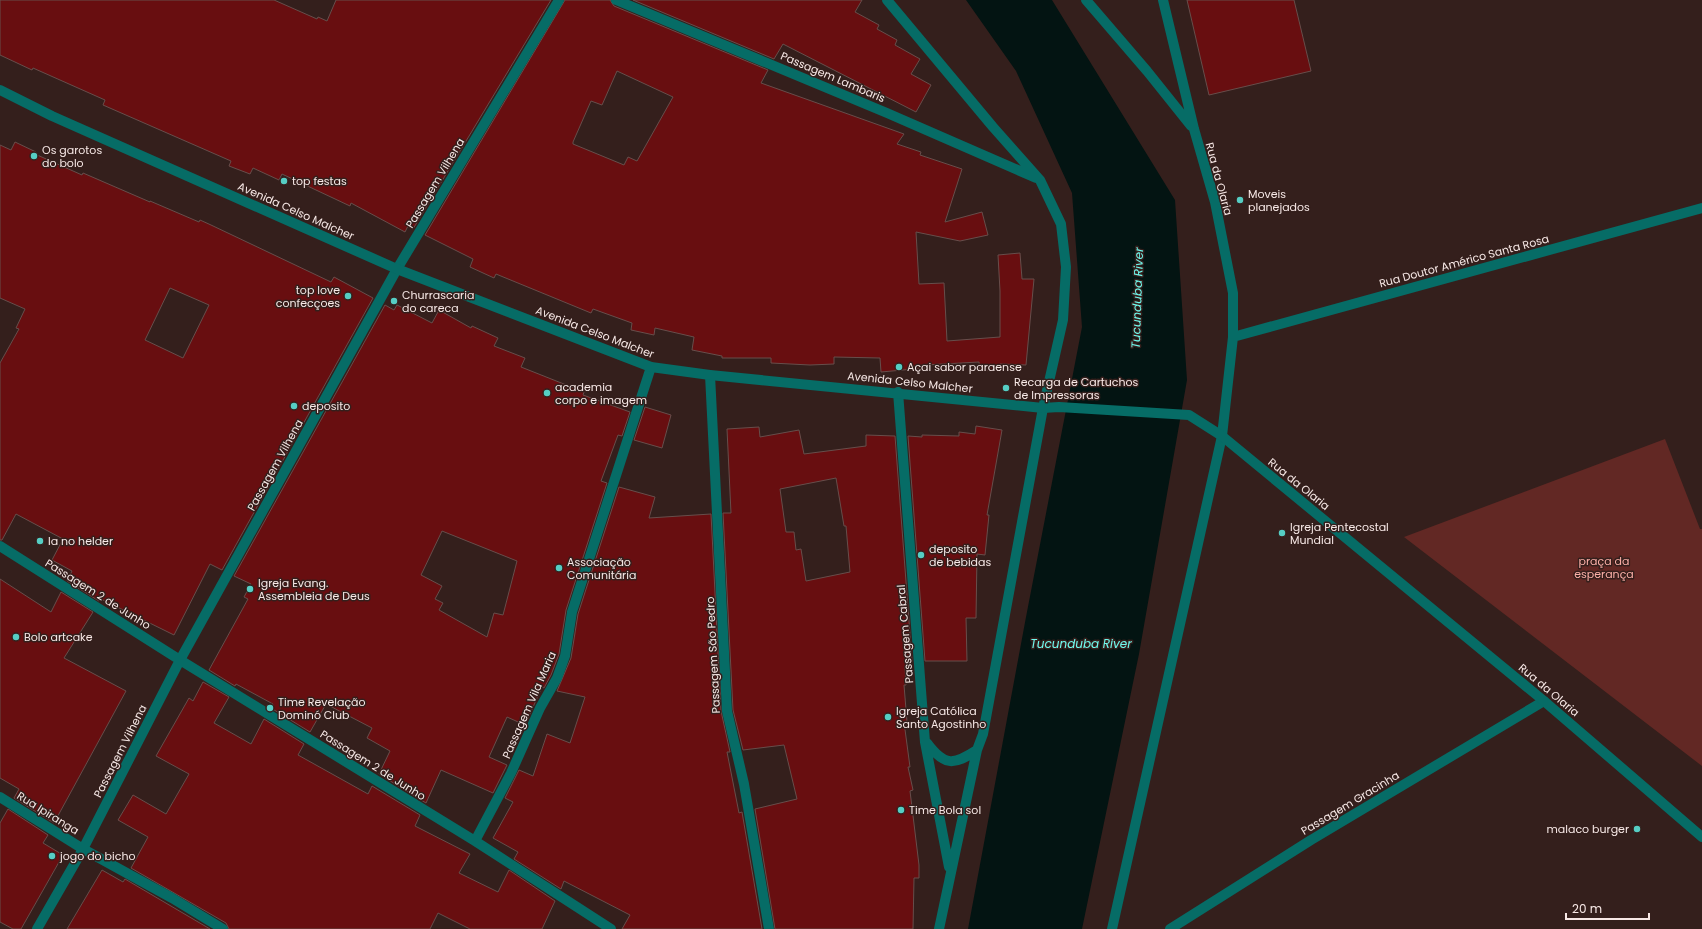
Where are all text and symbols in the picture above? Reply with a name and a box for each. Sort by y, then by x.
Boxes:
street label: Passagem Lambaris [778,48,888,106]
street label: Passagem Vilhena [402,135,468,231]
street label: Rua da Olaria [1202,141,1236,217]
place label: Os garotos do bolo [42,142,102,171]
marker: Os garotos do bolo [29,151,39,161]
place label: top festas [292,173,347,189]
marker: top festas [279,176,289,186]
street label: Avenida Celso Malcher [235,178,357,244]
place label: Moveis planejados [1248,186,1310,215]
marker: Moveis planejados [1235,195,1245,205]
street label: Rua Doutor Américo Santa Rosa [1377,231,1551,291]
water label: Tucunduba River [1127,247,1147,349]
place label: top love confecçoes [276,282,340,311]
place label: Churrascaria do careca [402,287,474,316]
marker: top love confecçoes [343,291,353,301]
marker: Churrascaria do careca [389,296,399,306]
street label: Avenida Celso Malcher [533,302,657,362]
place label: Açai sabor paraense [907,359,1022,375]
marker: Açai sabor paraense [894,362,904,372]
street label: Avenida Celso Malcher [847,367,973,397]
place label: Recarga de Cartuchos de Impressoras [1014,374,1139,403]
place label: academia corpo e imagem [555,379,647,408]
marker: Recarga de Cartuchos de Impressoras [1001,383,1011,393]
marker: academia corpo e imagem [542,388,552,398]
place label: deposito [302,398,350,414]
marker: deposito [289,401,299,411]
street label: Passagem Vilhena [243,416,307,514]
street label: Rua da Olaria [1265,454,1333,514]
place label: Igreja Pentecostal Mundial [1290,519,1389,548]
marker: Igreja Pentecostal Mundial [1277,528,1287,538]
place label: la no helder [48,533,113,549]
marker: la no helder [35,536,45,546]
place label: deposito de bebidas [929,541,991,570]
marker: deposito de bebidas [916,550,926,560]
park label: praça da esperança [1574,553,1634,582]
place label: Associação Comunitária [567,554,636,583]
street label: Passagem 2 de Junho [42,555,154,633]
marker: Associação Comunitária [554,563,564,573]
place label: Igreja Evang. Assembleia de Deus [258,575,370,604]
marker: Igreja Evang. Assembleia de Deus [245,584,255,594]
street label: Passagem Cabral [893,584,917,684]
street label: Passagem São Pedro [702,596,724,714]
place label: Bolo artcake [24,629,93,645]
marker: Bolo artcake [11,632,21,642]
water label: Tucunduba River [1030,635,1132,652]
street label: Passagem Vila Maria [498,649,560,761]
street label: Rua da Olaria [1515,660,1583,720]
place label: Time Revelação Dominó Club [278,694,366,723]
street label: Passagem Vilhena [90,702,150,800]
marker: Time Revelação Dominó Club [265,703,275,713]
place label: Igreja Católica Santo Agostinho [896,703,986,732]
marker: Igreja Católica Santo Agostinho [883,712,893,722]
street label: Passagem 2 de Junho [317,726,429,804]
street label: Passagem Gracinha [1298,767,1402,839]
street label: Rua Ipiranga [14,788,82,838]
place label: Time Bola sol [909,802,981,818]
marker: Time Bola sol [896,805,906,815]
place label: malaco burger [1547,821,1629,837]
marker: malaco burger [1632,824,1642,834]
place label: jogo do bicho [59,848,136,864]
marker: jogo do bicho [47,851,57,861]
scale bar [1566,895,1649,921]
text: 20 m [1572,900,1602,917]

